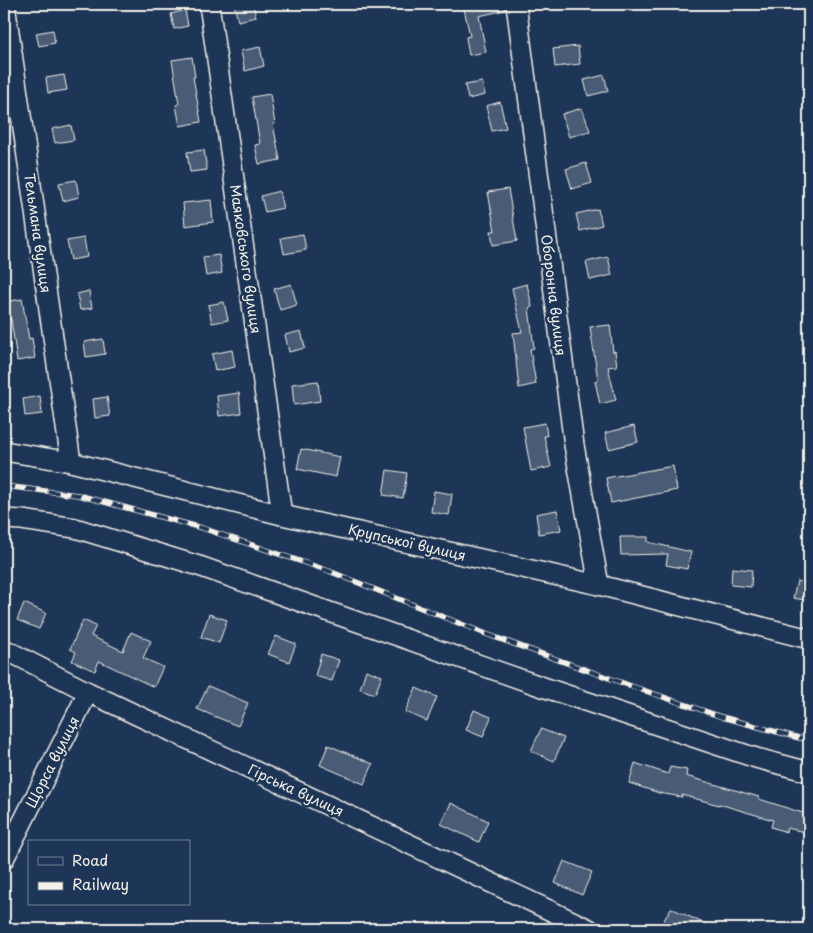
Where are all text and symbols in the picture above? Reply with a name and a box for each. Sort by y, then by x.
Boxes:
street label: Тельмана вулиця [19,172,57,294]
street label: Маяковського вулиця [225,183,267,335]
street label: Оборонна вулиця [536,233,572,357]
street label: Крупської вулиця [346,518,468,566]
street label: Щорса вулиця [20,713,84,811]
street label: Гірська вулиця [245,759,347,821]
legend [28,840,190,906]
text: Road [72,848,108,871]
text: Railway [72,872,129,895]

